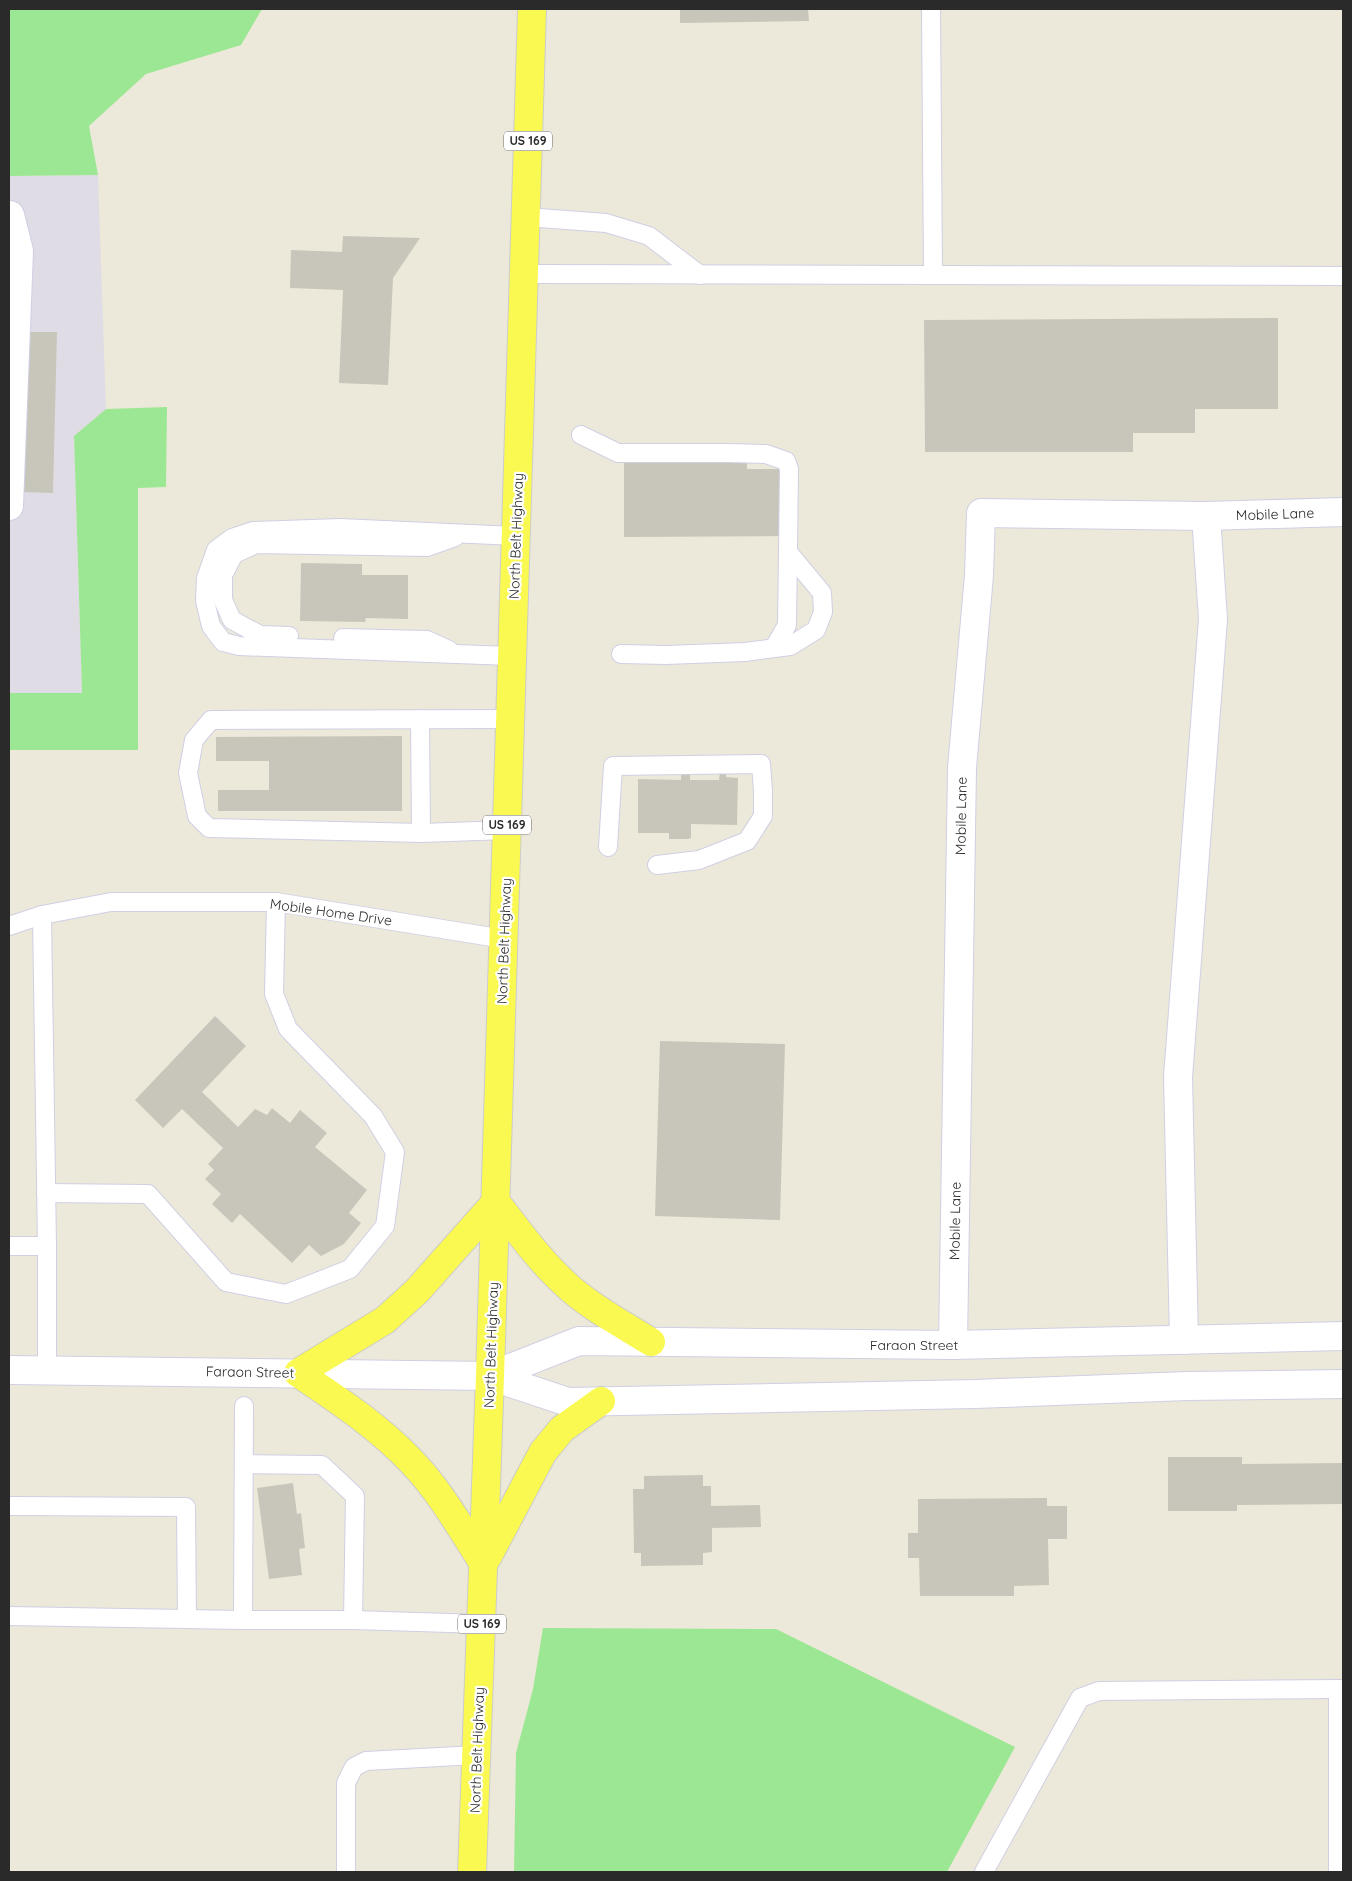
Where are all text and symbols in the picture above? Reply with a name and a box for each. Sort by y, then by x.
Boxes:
road number: US 169 [504,132,552,150]
street label: North Belt Highway [505,473,527,599]
street label: Mobile Lane [1236,504,1315,524]
street label: Mobile Lane [951,777,971,855]
road number: US 169 [483,816,531,834]
street label: North Belt Highway [493,878,515,1004]
street label: Mobile Home Drive [269,895,393,929]
street label: Mobile Lane [945,1182,965,1260]
street label: North Belt Highway [480,1282,502,1408]
street label: Faraon Street [870,1336,958,1354]
street label: Faraon Street [206,1362,295,1382]
road number: US 169 [458,1615,506,1634]
street label: North Belt Highway [466,1687,488,1813]

